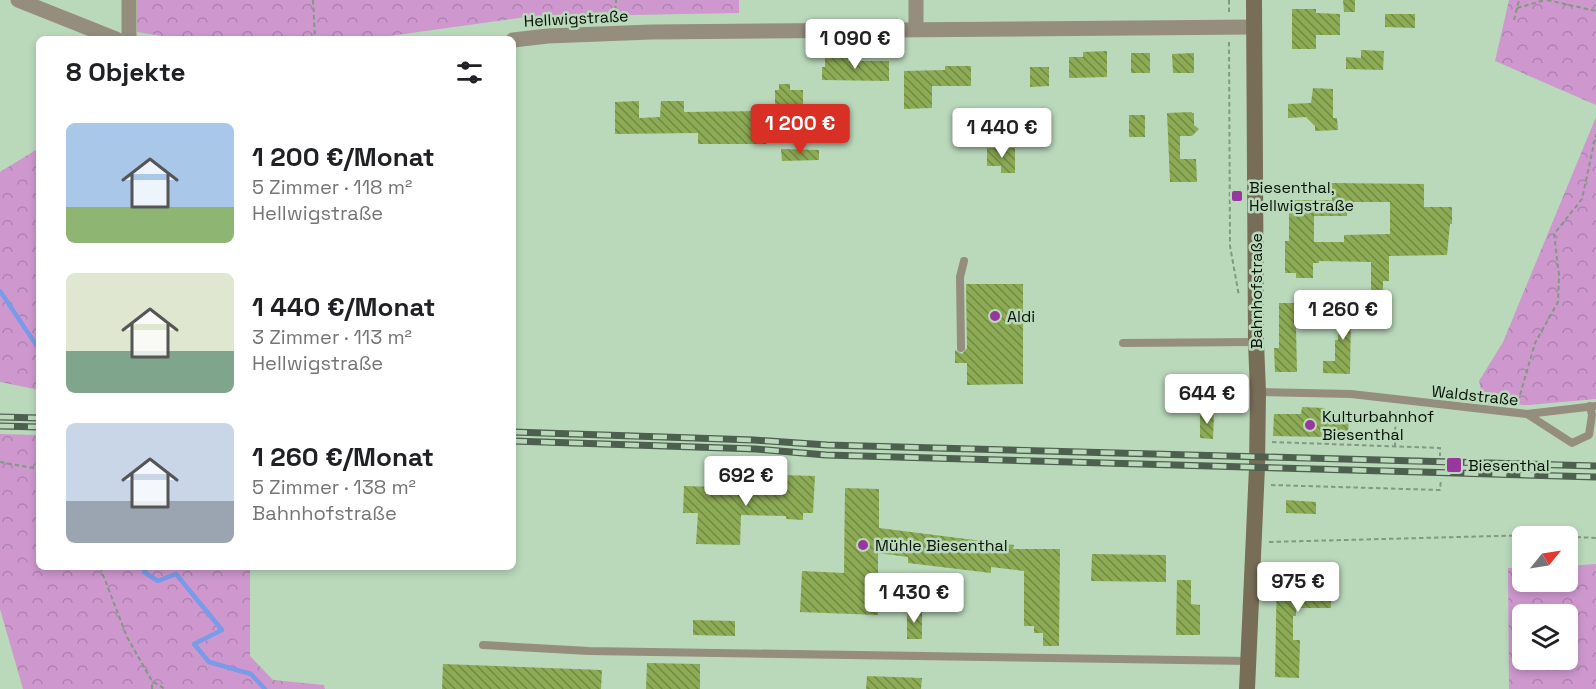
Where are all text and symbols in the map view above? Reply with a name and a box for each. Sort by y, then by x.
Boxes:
street label: Hellwigstraße [523,5,629,32]
pin: 1 090 € [800,19,910,70]
text: 1 090 € [819,25,891,51]
text: 8 Objekte [66,55,185,89]
icon: filters [453,56,486,89]
pin: 1 200 € [745,104,855,155]
pin: 1 440 € [947,108,1057,159]
text: 1 200 € [765,110,835,136]
text: 1 440 € [966,114,1038,140]
text: 1 200 €/Monat [252,140,435,174]
icon: home [114,147,186,219]
text: 5 Zimmer · 118 m² [252,174,412,200]
place label: Biesenthal, Hellwigstraße [1249,177,1354,216]
marker: Biesenthal, Hellwigstraße [1230,189,1244,203]
text: Hellwigstraße [252,200,383,226]
street label: Bahnhofstraße [1246,233,1267,349]
text: 1 440 €/Monat [252,290,435,324]
pin: 1 260 € [1288,290,1398,341]
text: 1 260 € [1308,296,1378,322]
icon: home [114,297,186,369]
place label: Aldi [1007,306,1035,327]
marker: Aldi [988,309,1002,323]
text: 3 Zimmer · 113 m² [252,324,412,350]
text: Hellwigstraße [252,350,383,376]
pin: 644 € [1165,374,1249,425]
text: 644 € [1179,380,1235,406]
street label: Waldstraße [1430,380,1519,411]
place label: Kulturbahnhof Biesenthal [1322,406,1434,445]
marker: Kulturbahnhof Biesenthal [1303,418,1317,432]
text: 1 260 €/Monat [252,440,434,474]
icon: home [114,447,186,519]
place label: Biesenthal [1468,455,1550,476]
pin: 692 € [704,456,788,507]
marker: Biesenthal [1445,456,1463,474]
text: 692 € [718,462,774,488]
text: 5 Zimmer · 138 m² [252,474,416,500]
text: Bahnhofstraße [252,500,397,526]
north arrow [1512,526,1578,592]
map controls [1512,526,1578,670]
place label: Mühle Biesenthal [875,535,1008,556]
marker: Mühle Biesenthal [856,538,870,552]
pin: 975 € [1256,562,1340,613]
text: 975 € [1271,568,1325,594]
pin: 1 430 € [859,573,969,624]
text: 1 430 € [879,579,949,605]
button: layers [1512,604,1578,670]

